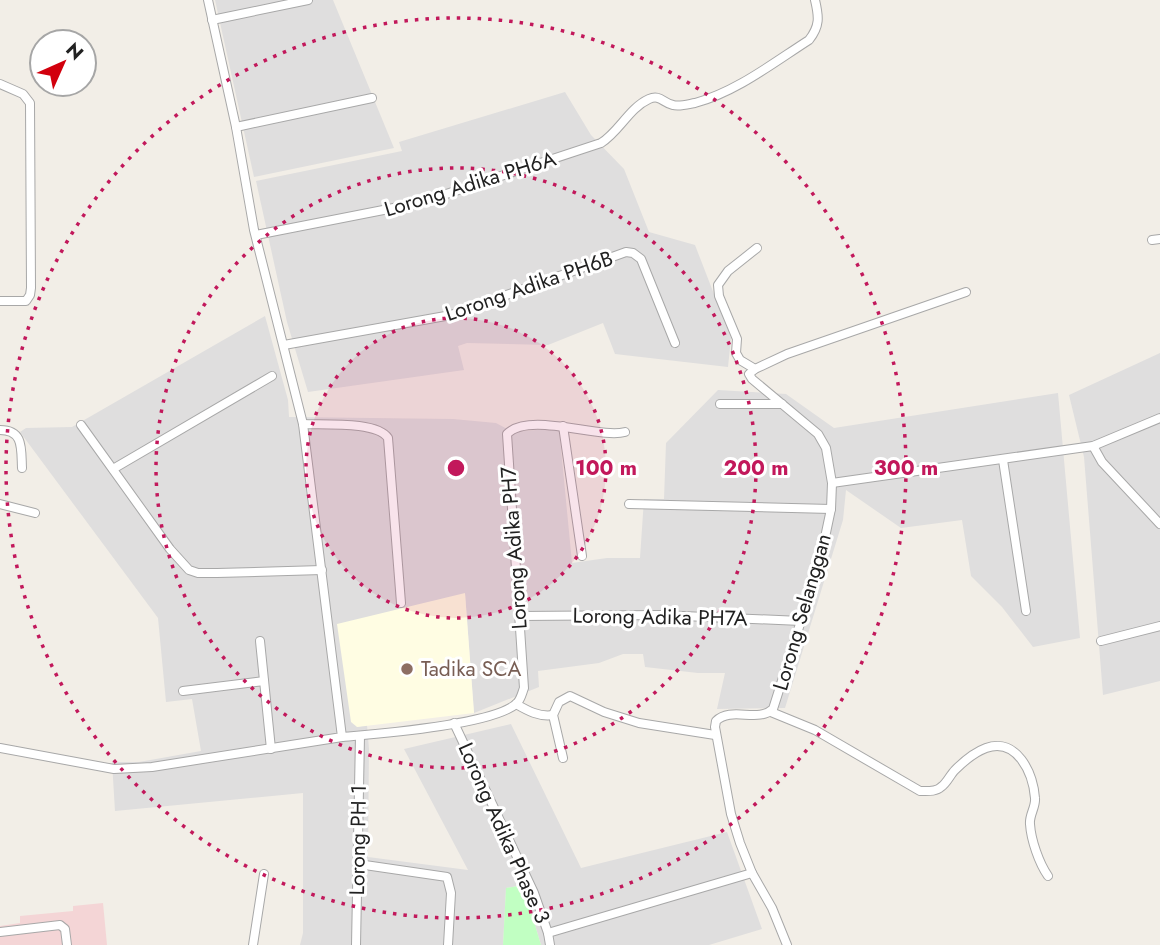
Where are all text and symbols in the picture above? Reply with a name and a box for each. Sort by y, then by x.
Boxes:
north arrow [28,28,98,98]
text: N [60,36,90,66]
street label: Lorong Adika PH6A [381,144,560,224]
street label: Lorong Adika PH6B [441,243,617,329]
text: 100 m [575,453,637,483]
text: 200 m [723,453,789,483]
text: 300 m [874,453,938,483]
centre of rings [444,456,468,480]
street label: Lorong Adika PH7 [493,466,535,630]
street label: Lorong Selanggan [765,530,839,694]
street label: Lorong Adika PH7A [572,600,748,634]
place label: Tadika SCA [421,654,521,684]
marker: Tadika SCA [399,661,415,677]
street label: Lorong Adika Phase 3 [451,738,557,928]
street label: Lorong PH 1 [342,784,374,896]

